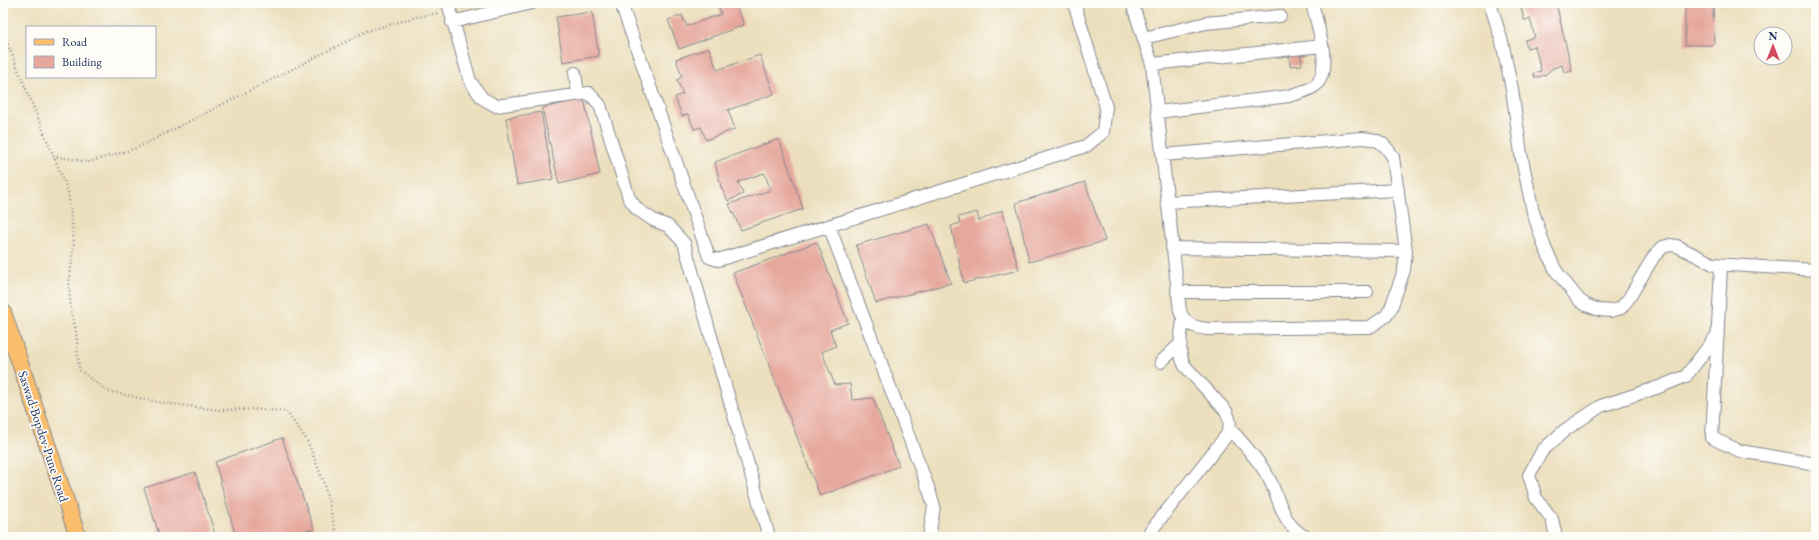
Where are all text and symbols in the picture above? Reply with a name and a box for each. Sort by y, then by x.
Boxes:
legend [26,26,156,78]
north arrow [1753,26,1793,66]
text: N [1769,29,1778,43]
text: Road [62,34,88,50]
text: Building [62,54,103,70]
street label: Saswad-Bopdev-Pune Road [14,368,73,504]

